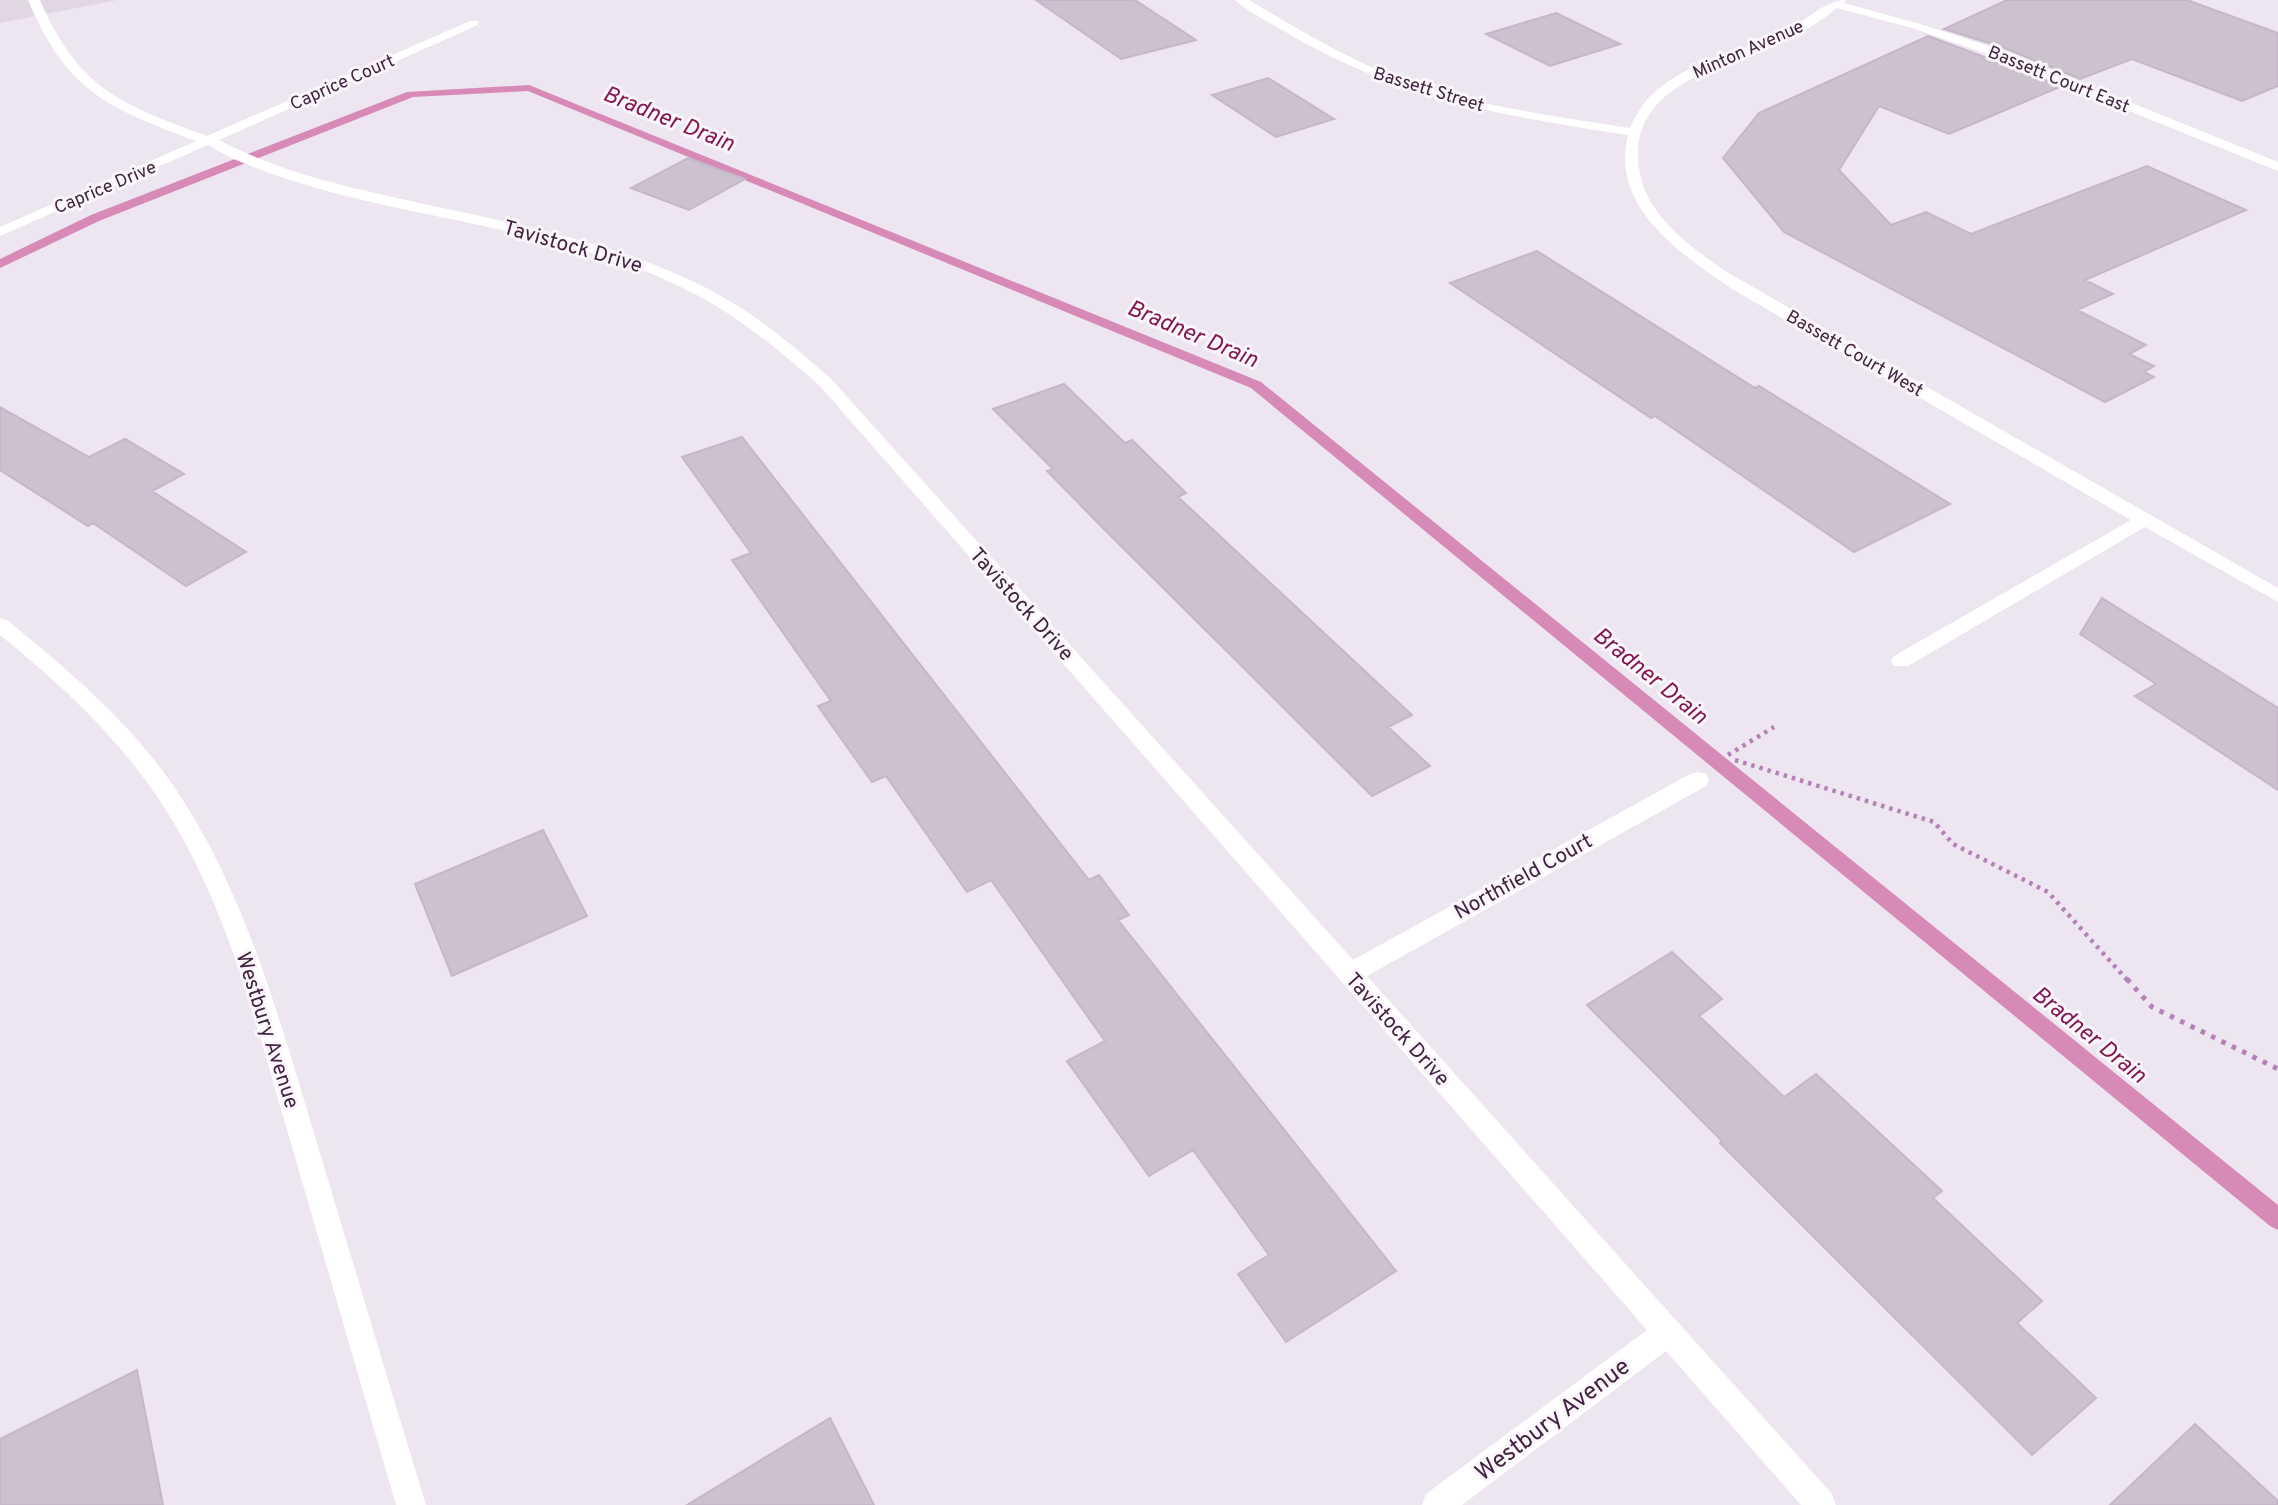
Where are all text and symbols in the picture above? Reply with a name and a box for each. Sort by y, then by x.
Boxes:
street label: Minton Avenue [1689,16,1808,85]
street label: Bassett Court East [1984,41,2133,119]
street label: Caprice Court [287,50,398,117]
street label: Bassett Street [1370,63,1487,118]
water label: Bradner Drain [598,81,739,160]
street label: Caprice Drive [51,157,160,220]
street label: Tavistock Drive [500,215,645,280]
water label: Bradner Drain [1122,295,1262,376]
street label: Bassett Court West [1782,306,1927,403]
street label: Tavistock Drive [963,543,1079,667]
water label: Bradner Drain [1586,622,1713,732]
street label: Northfield Court [1450,828,1598,926]
street label: Westbury Avenue [229,949,305,1112]
street label: Tavistock Drive [1339,968,1455,1092]
water label: Bradner Drain [2025,981,2152,1091]
street label: Westbury Avenue [1470,1353,1637,1489]

